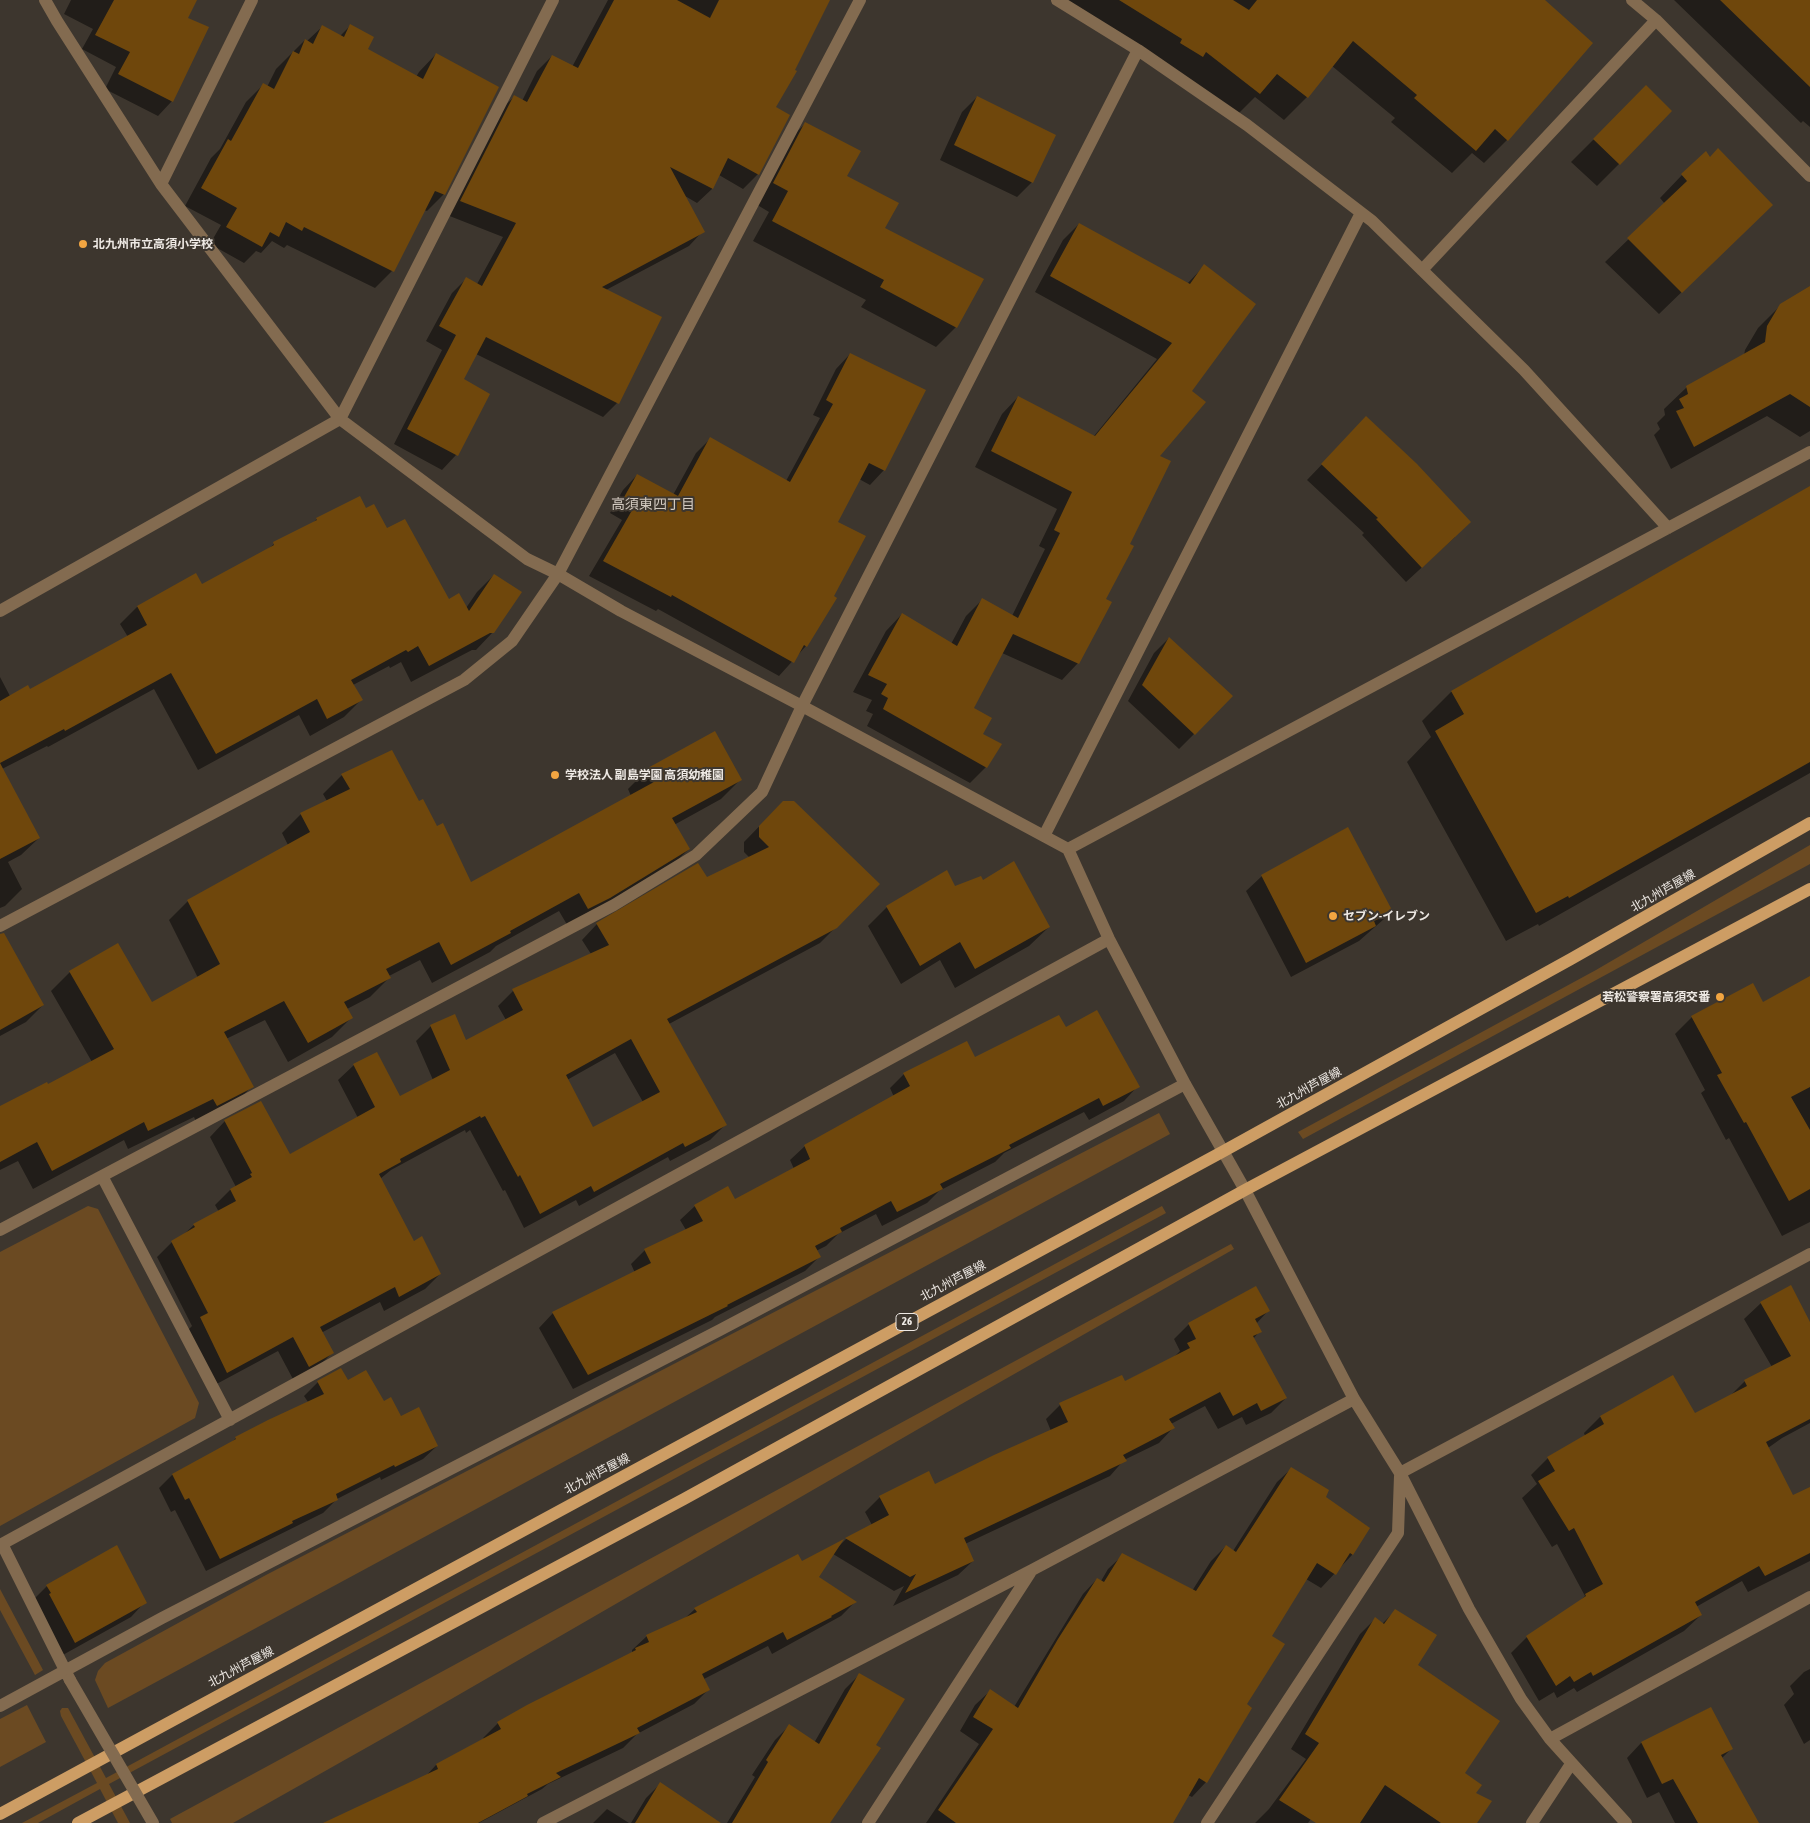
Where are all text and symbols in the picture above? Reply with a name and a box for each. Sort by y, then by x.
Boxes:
place label: 北九州市立高須小学校 [93,237,213,251]
marker: 北九州市立高須小学校 [77,238,89,250]
district label: 高須東四丁目 [611,497,695,513]
place label: 学校法人 副島学園 高須幼稚園 [565,768,724,782]
marker: 学校法人 副島学園 高須幼稚園 [549,769,561,781]
street label: 北九州芦屋線 [1628,867,1698,915]
place label: セブン-イレブン [1343,909,1430,923]
marker: セブン-イレブン [1327,910,1339,922]
place label: 若松警察署高須交番 [1602,990,1710,1004]
marker: 若松警察署高須交番 [1714,991,1726,1003]
street label: 北九州芦屋線 [1274,1064,1344,1112]
street label: 北九州芦屋線 [918,1258,988,1304]
road number: 26 [896,1314,918,1330]
street label: 北九州芦屋線 [562,1451,632,1497]
street label: 北九州芦屋線 [206,1644,276,1690]

